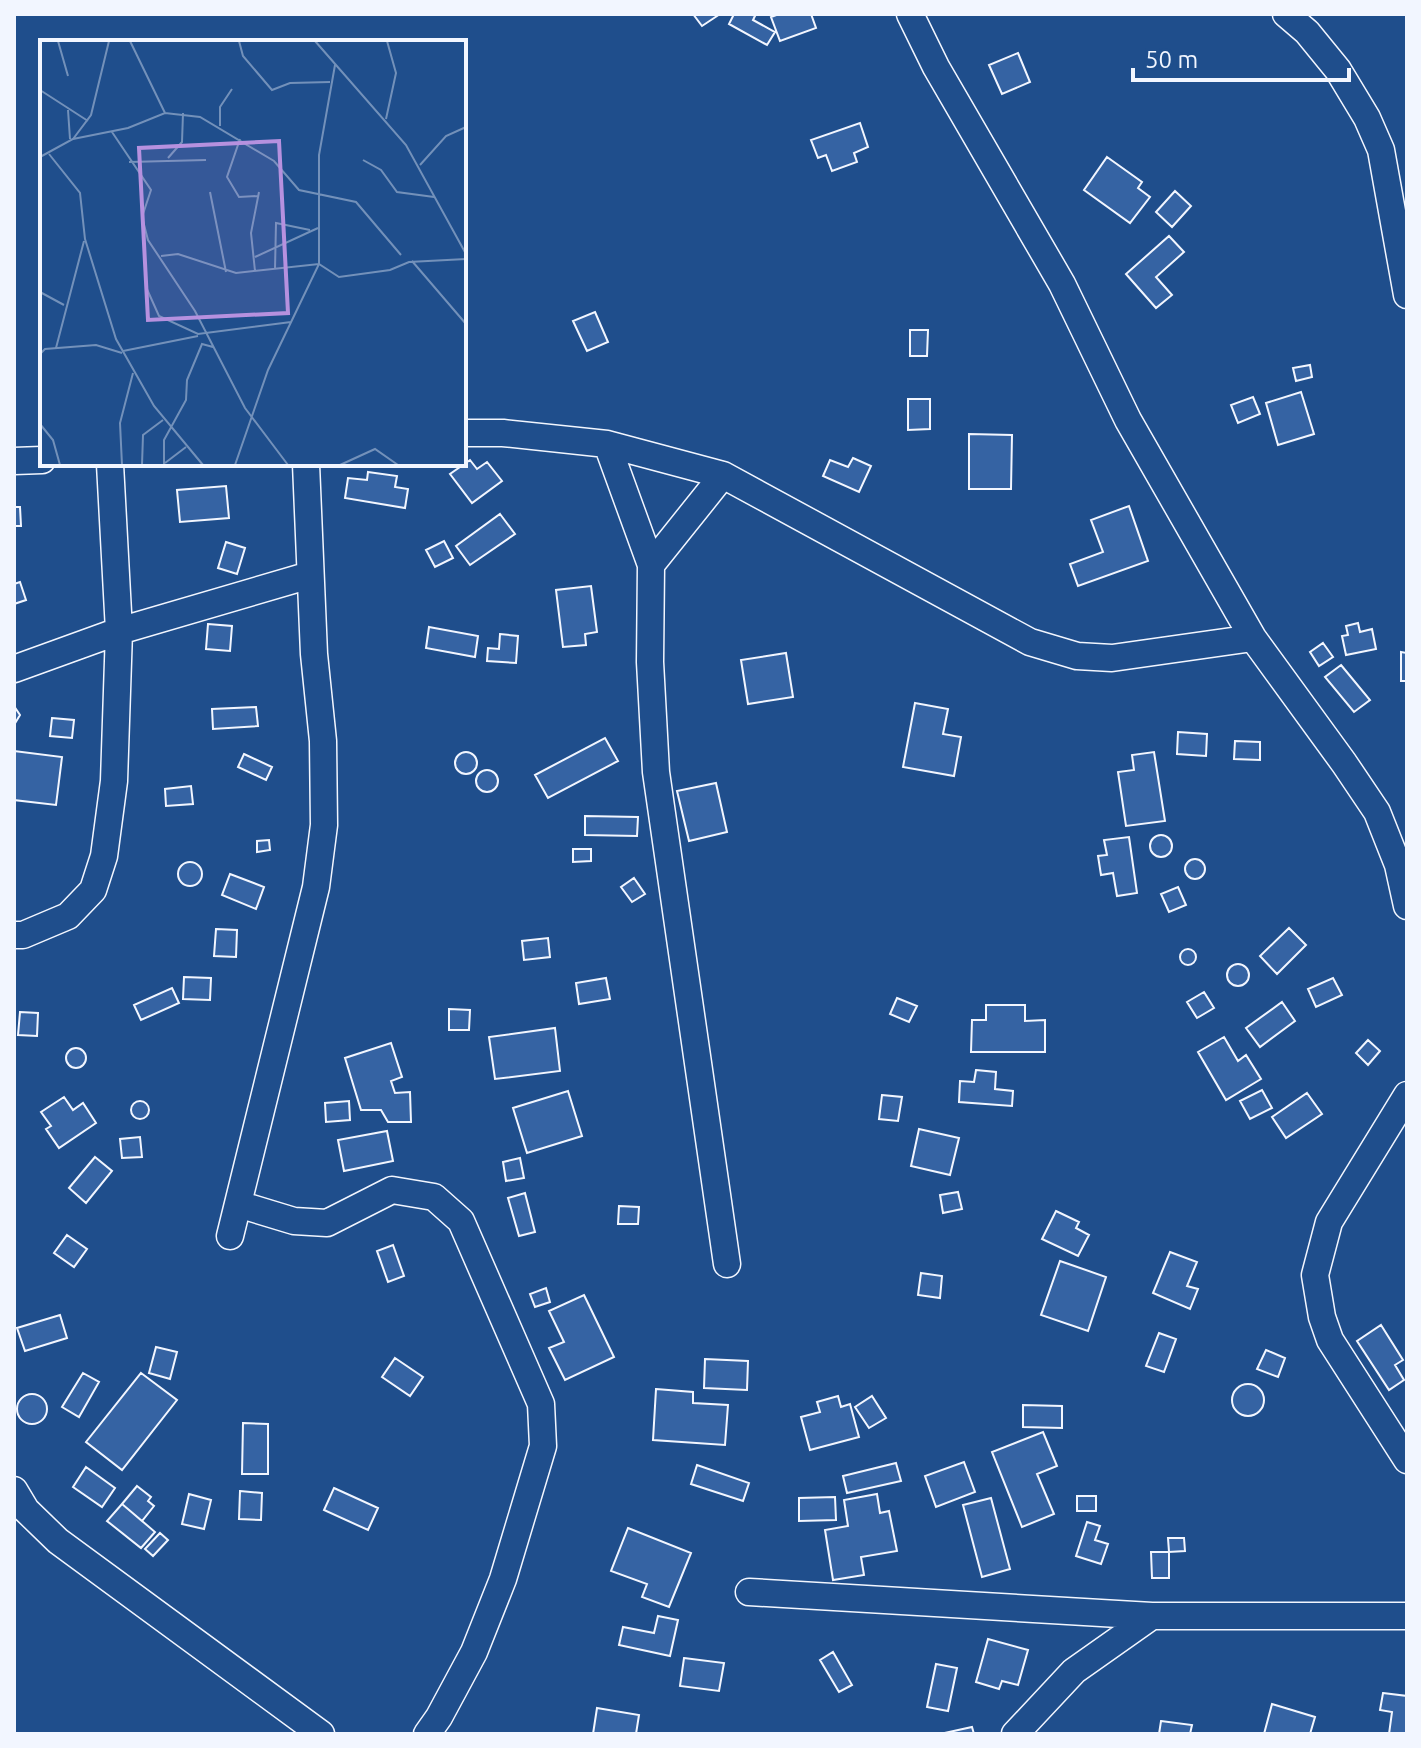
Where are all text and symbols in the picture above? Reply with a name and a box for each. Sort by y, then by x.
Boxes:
scale bar [1133,32,1349,82]
inset map [40,40,466,466]
text: 50 m [1145,46,1198,73]

